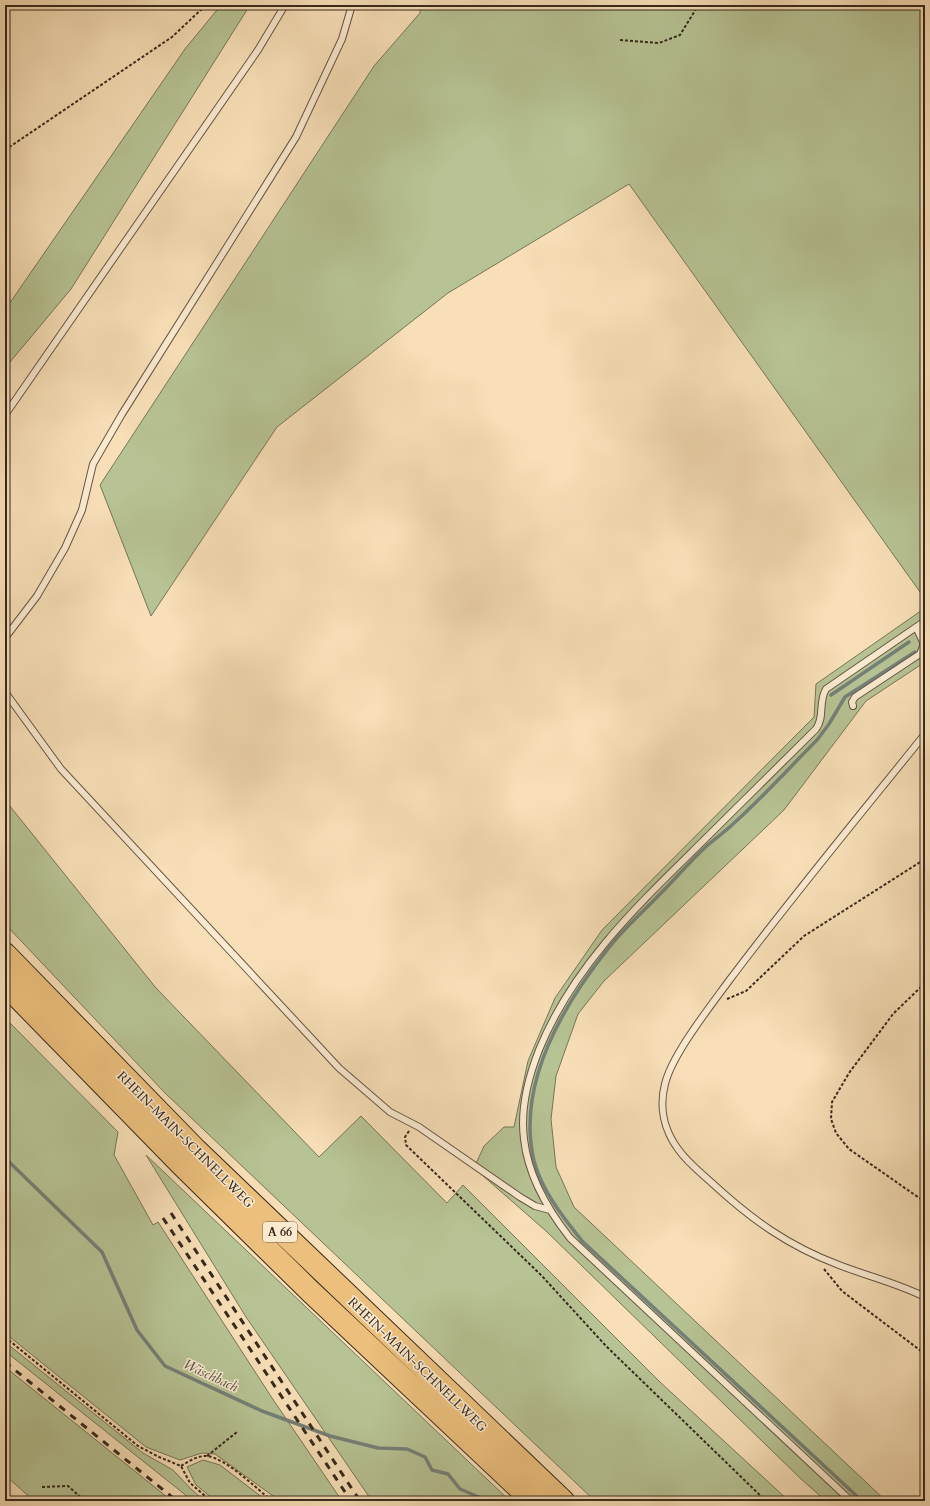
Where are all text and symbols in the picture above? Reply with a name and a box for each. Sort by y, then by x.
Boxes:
street label: RHEIN-MAIN-SCHNELLWEG [113,1067,258,1212]
road number: A 66 [263,1222,297,1242]
street label: RHEIN-MAIN-SCHNELLWEG [344,1293,491,1436]
water label: Wäschbach [180,1355,242,1397]

